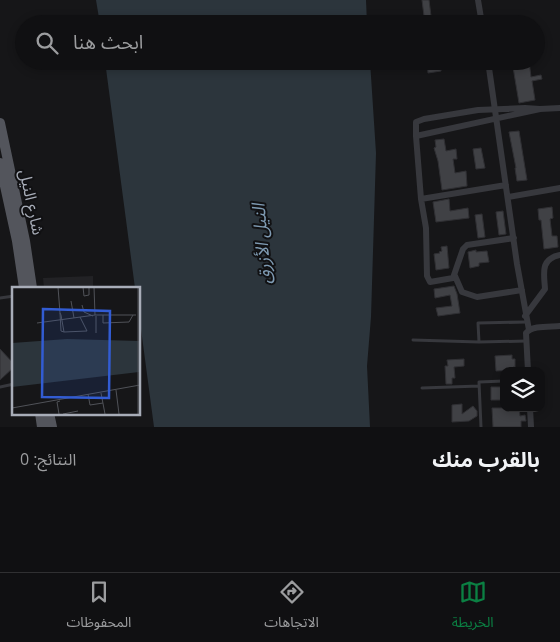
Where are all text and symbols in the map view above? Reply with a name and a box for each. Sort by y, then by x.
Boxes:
search box [15,15,545,70]
icon: search [33,29,61,57]
text: ابحث هنا [73,29,143,55]
street label: شارع النيل [12,167,50,237]
water label: النيل الأزرق [245,201,276,286]
inset map [12,287,140,414]
map controls [500,367,545,412]
button: layers [500,367,545,412]
text: بالقرب منك [432,445,540,473]
text: النتائج: 0 [20,448,76,470]
tab: المحفوظات [66,578,131,637]
tab: الاتجاهات [264,578,319,637]
tab: الخريطة [452,578,494,637]

